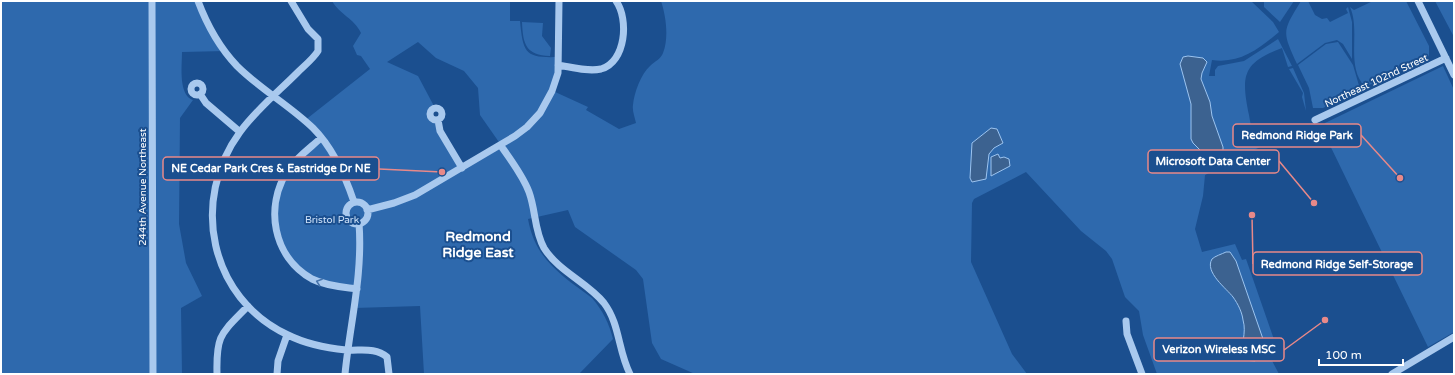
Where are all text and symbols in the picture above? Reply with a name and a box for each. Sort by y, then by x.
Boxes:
street label: Northeast 102nd Street [1323,52,1430,110]
callout: Redmond Ridge Park [1233,124,1361,147]
street label: 244th Avenue Northeast [137,128,149,246]
text: Redmond Ridge Park [1241,129,1353,143]
callout: Microsoft Data Center [1148,150,1279,173]
text: Microsoft Data Center [1155,155,1271,168]
callout: NE Cedar Park Cres & Eastridge Dr NE [163,157,379,180]
text: NE Cedar Park Cres & Eastridge Dr NE [171,162,371,176]
park label: Bristol Park [305,214,360,226]
district label: Redmond Ridge East [442,228,514,261]
callout: Redmond Ridge Self-Storage [1253,252,1422,275]
text: Redmond Ridge Self-Storage [1261,258,1414,272]
one-way arrow [316,278,323,286]
callout: Verizon Wireless MSC [1154,338,1284,361]
scale bar [1319,341,1403,367]
text: Verizon Wireless MSC [1162,343,1276,356]
text: 100 m [1325,348,1362,362]

